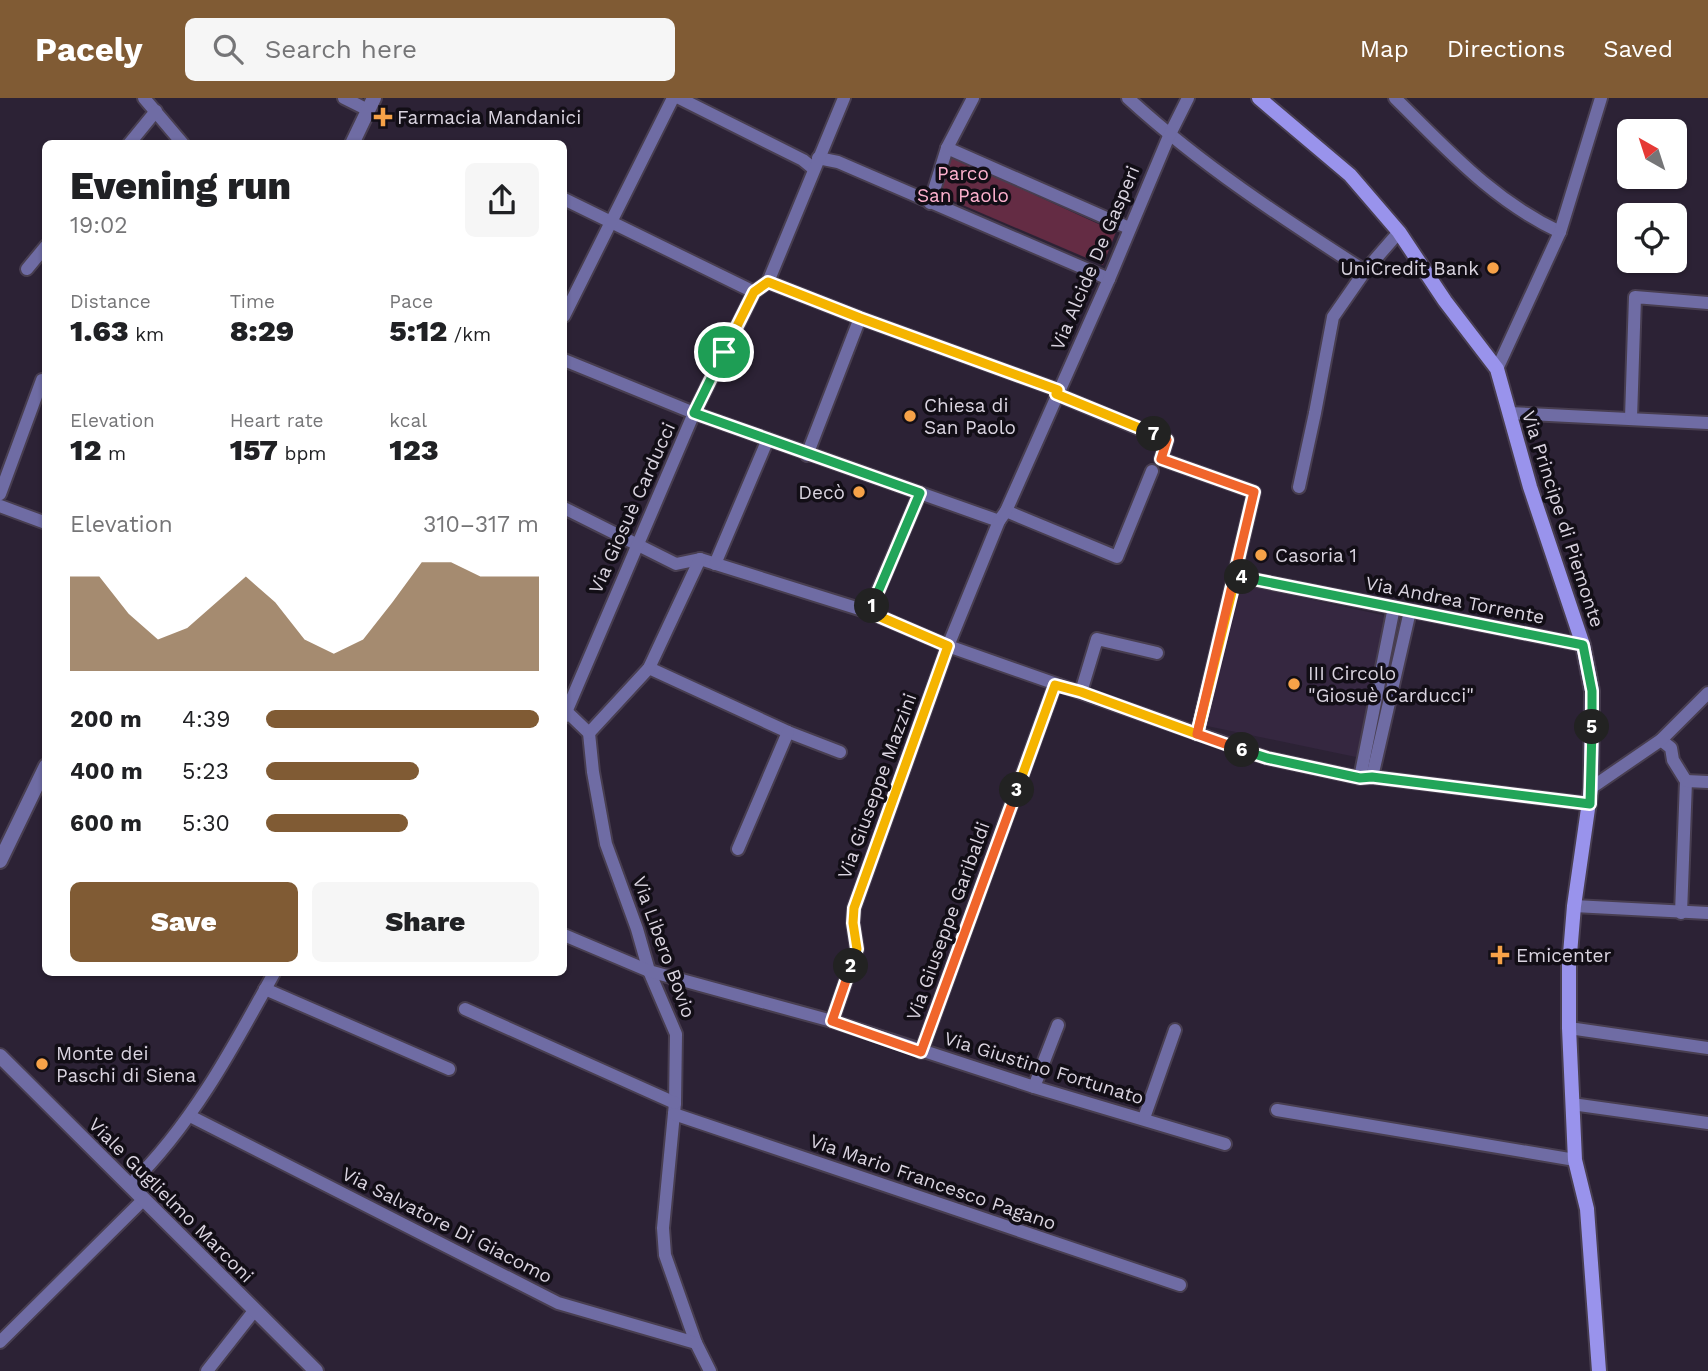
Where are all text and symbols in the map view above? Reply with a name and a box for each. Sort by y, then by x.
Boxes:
search box [185,18,675,81]
text: Pacely [35,30,143,69]
icon: search [209,30,247,68]
text: Search here [265,34,417,64]
text: Map [1360,35,1409,63]
text: Directions [1447,35,1565,63]
text: Saved [1603,35,1673,63]
place label: Farmacia Mandanici [397,106,581,129]
marker: Farmacia Mandanici [375,109,391,125]
north arrow [1617,119,1687,189]
map controls [1617,119,1687,273]
park label: Parco San Paolo [917,162,1009,207]
street label: Via Alcide De Gasperi [1046,162,1144,354]
button: share [465,163,539,237]
text: Evening run [70,164,291,208]
button: locate [1617,203,1687,273]
text: 19:02 [70,212,128,239]
place label: UniCredit Bank [1340,257,1479,280]
marker: UniCredit Bank [1485,260,1501,276]
text: Distance [70,290,151,313]
text: Time [230,290,275,313]
text: Pace [389,290,433,313]
text: 1.63 [70,313,129,348]
text: 8:29 [230,313,294,348]
text: 5:12 [389,313,447,348]
pin [694,322,754,382]
text: km [129,323,164,346]
text: /km [447,323,491,346]
icon: arrive [705,333,743,371]
place label: Chiesa di San Paolo [924,394,1016,439]
marker: Chiesa di San Paolo [902,408,918,424]
street label: Via Principe di Piemonte [1517,408,1609,630]
text: Elevation [70,409,155,432]
text: Heart rate [230,409,324,432]
text: kcal [389,409,427,432]
pin: 7 [1136,416,1172,452]
street label: Via Giosuè Carducci [584,419,680,597]
text: 7 [1148,422,1159,445]
text: 12 [70,432,101,467]
text: 157 [230,432,278,467]
text: 123 [389,432,439,467]
text: m [101,442,126,465]
text: bpm [278,442,326,465]
place label: Decò [798,481,845,504]
marker: Decò [851,484,867,500]
text: Elevation [70,511,173,538]
text: 310–317 m [423,511,539,538]
place label: Casoria 1 [1275,544,1357,567]
marker: Casoria 1 [1253,547,1269,563]
pin: 4 [1224,560,1260,594]
text: 4 [1235,565,1248,588]
street label: Via Andrea Torrente [1364,571,1546,629]
pin: 1 [854,588,890,624]
text: 1 [867,594,876,617]
place label: III Circolo "Giosuè Carducci" [1308,662,1474,707]
marker: III Circolo "Giosuè Carducci" [1286,676,1302,692]
street label: Via Giuseppe Mazzini [833,690,921,882]
text: 200 m [70,706,142,733]
text: 4:39 [182,706,230,733]
pin: 5 [1574,710,1610,744]
text: 5 [1586,715,1597,738]
pin: 6 [1224,732,1260,768]
text: 6 [1236,738,1247,761]
text: 400 m [70,758,143,785]
text: 5:23 [182,758,229,785]
pin: 3 [1000,772,1034,808]
text: 3 [1011,778,1022,801]
text: 600 m [70,810,142,837]
text: 5:30 [182,810,230,837]
street label: Via Giuseppe Garibaldi [901,819,995,1023]
street label: Via Libero Bovio [628,873,700,1021]
button: Save [70,882,298,962]
button: Share [312,882,539,962]
place label: Emicenter [1516,944,1611,967]
marker: Emicenter [1490,945,1510,965]
pin: 2 [834,948,868,984]
text: 2 [845,954,856,977]
street label: Via Giustino Fortunato [941,1027,1147,1109]
place label: Monte dei Paschi di Siena [56,1042,197,1087]
marker: Monte dei Paschi di Siena [34,1056,50,1072]
street label: Viale Guglielmo Marconi [84,1113,258,1287]
street label: Via Mario Francesco Pagano [807,1129,1059,1235]
street label: Via Salvatore Di Giacomo [338,1162,556,1288]

